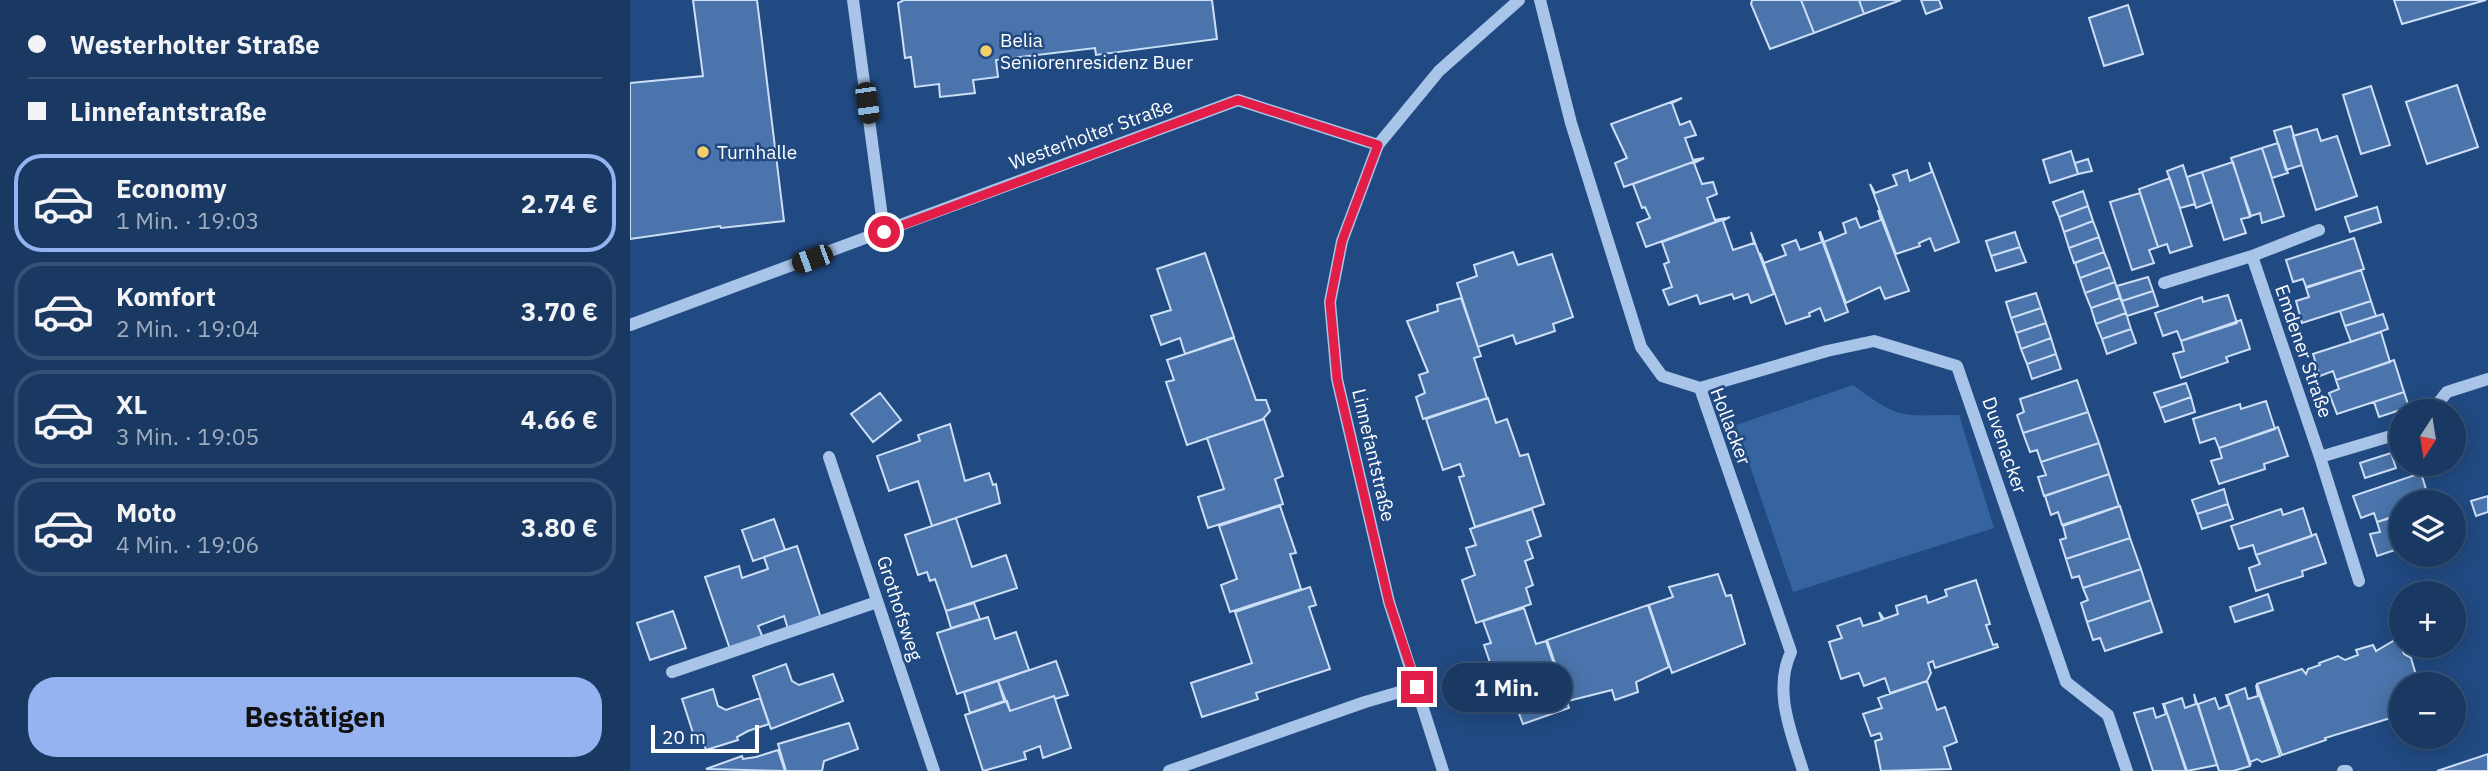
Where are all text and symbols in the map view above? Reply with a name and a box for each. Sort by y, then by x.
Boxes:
text: Westerholter Straße [70,27,320,61]
place label: Belia Seniorenresidenz Buer [1000,28,1193,74]
marker: Belia Seniorenresidenz Buer [978,43,994,59]
car [854,81,881,125]
street label: Westerholter Straße [1006,93,1176,175]
text: Linnefantstraße [70,94,267,128]
place label: Turnhalle [717,140,797,164]
marker: Turnhalle [695,144,711,160]
text: Economy [116,171,227,205]
icon: car [32,172,95,235]
text: 2.74 € [521,186,598,220]
text: 1 Min. · 19:03 [116,205,259,235]
route start [868,216,900,248]
car [789,242,836,276]
text: Komfort [116,279,216,313]
icon: car [32,280,95,343]
street label: Emdener Straße [2270,281,2338,421]
text: 3.70 € [521,294,598,328]
text: 2 Min. · 19:04 [116,313,259,343]
street label: Hollacker [1705,384,1757,468]
street label: Linnefantstraße [1347,386,1401,524]
text: XL [116,387,147,421]
icon: car [32,388,95,451]
street label: Duvenacker [1977,393,2033,497]
north arrow [2389,399,2466,476]
map controls [2389,399,2466,749]
text: 4.66 € [521,402,598,436]
text: 3 Min. · 19:05 [116,421,259,451]
button: layers [2389,490,2466,567]
text: Moto [116,495,176,529]
icon: car [32,496,95,559]
text: 3.80 € [521,510,598,544]
text: 4 Min. · 19:06 [116,529,259,559]
street label: Grothofsweg [872,552,928,664]
button: + [2389,581,2466,658]
callout: 1 Min. [1442,662,1571,712]
route end [1401,671,1433,703]
text: 1 Min. [1474,672,1540,702]
button: − [2389,672,2466,749]
button: Bestätigen [28,677,602,757]
scale bar [651,722,760,754]
text: 20 m [662,725,706,749]

